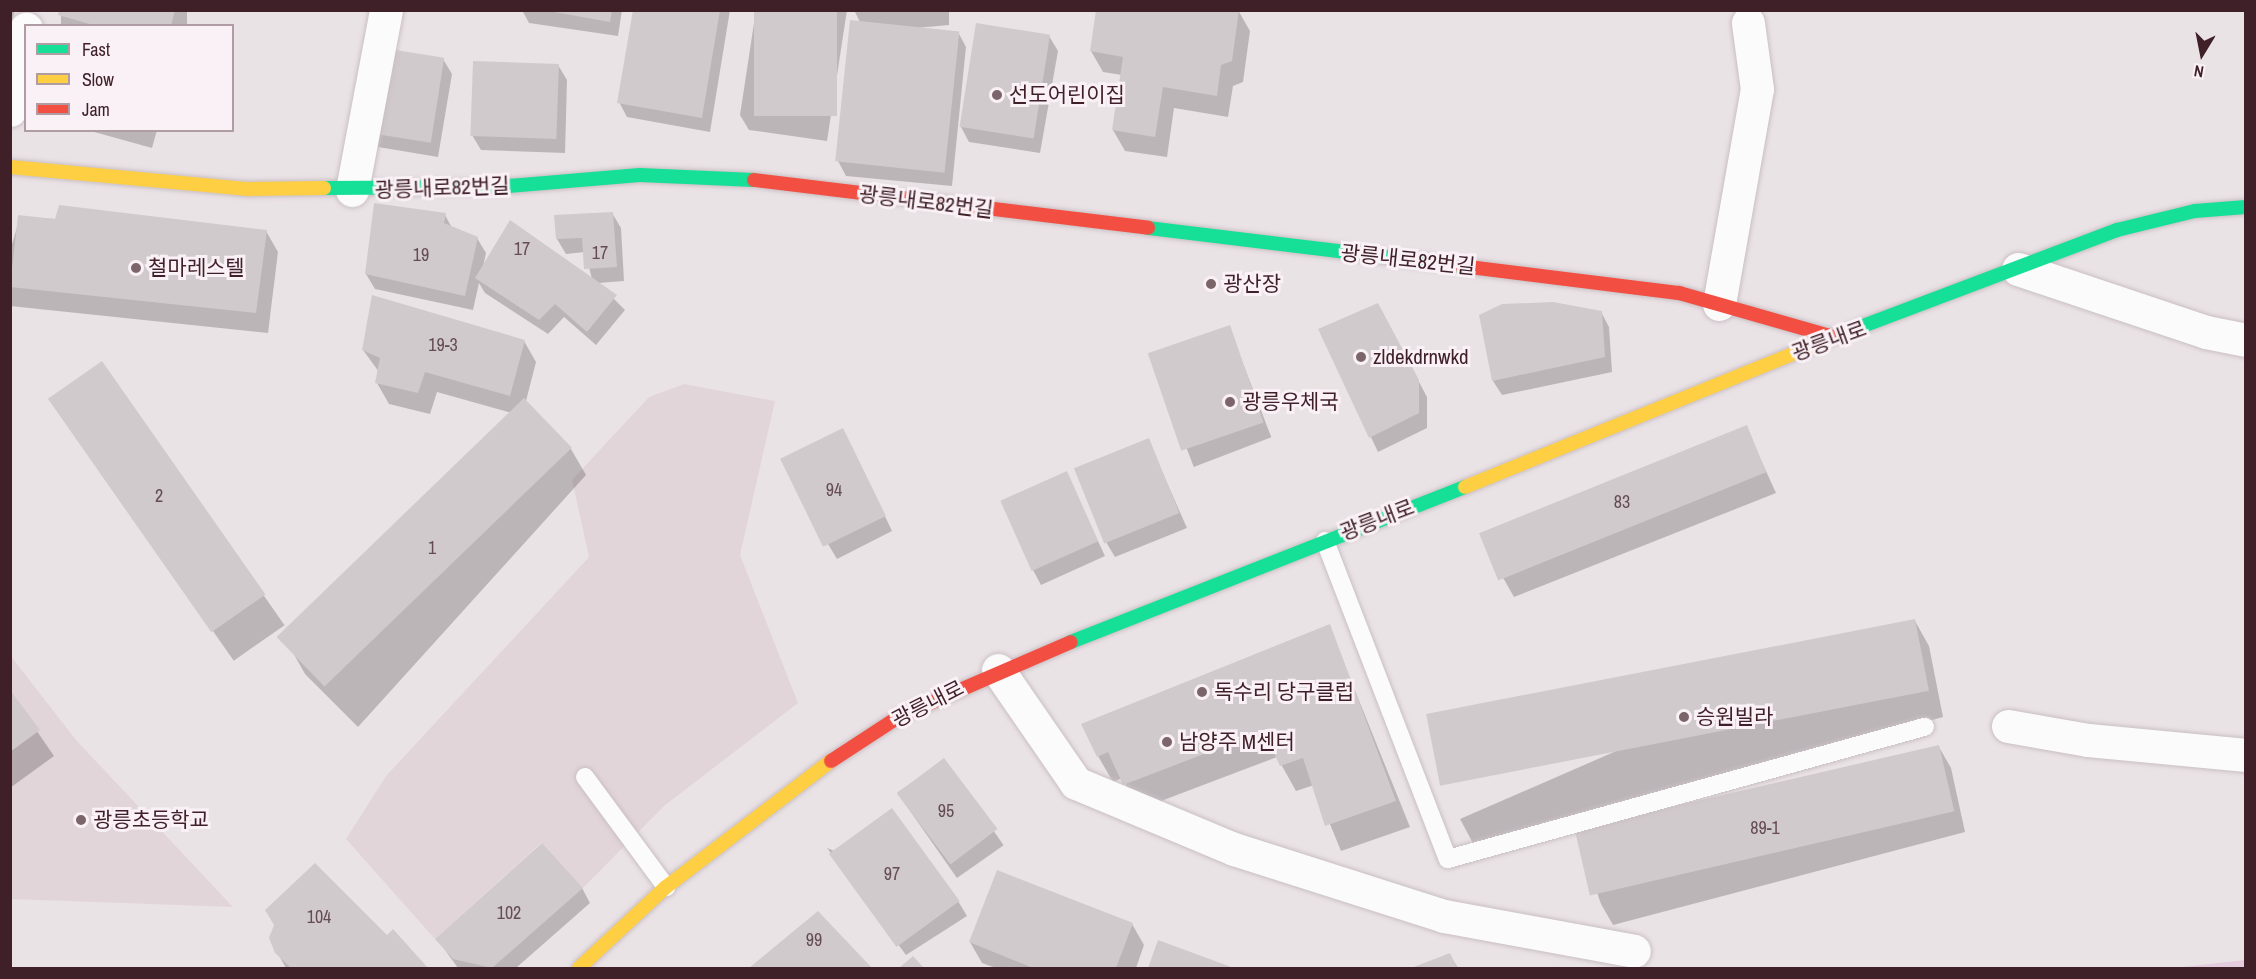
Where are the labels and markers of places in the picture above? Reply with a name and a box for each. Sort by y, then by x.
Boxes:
place label: 선도어린이집 [1009,82,1125,108]
marker: 선도어린이집 [990,88,1004,102]
place label: 철마레스텔 [148,255,245,281]
marker: 철마레스텔 [129,261,143,275]
place label: 광산장 [1223,271,1281,297]
marker: 광산장 [1204,277,1218,291]
place label: zldekdrnwkd [1373,344,1469,370]
marker: zldekdrnwkd [1354,350,1368,364]
place label: 광릉우체국 [1242,389,1339,415]
marker: 광릉우체국 [1223,395,1237,409]
place label: 독수리 당구클럽 [1214,679,1354,705]
marker: 독수리 당구클럽 [1195,685,1209,699]
place label: 승원빌라 [1696,704,1773,730]
marker: 승원빌라 [1677,710,1691,724]
place label: 남양주 M센터 [1179,729,1295,755]
marker: 남양주 M센터 [1160,735,1174,749]
place label: 광릉초등학교 [93,807,209,833]
marker: 광릉초등학교 [74,813,88,827]

